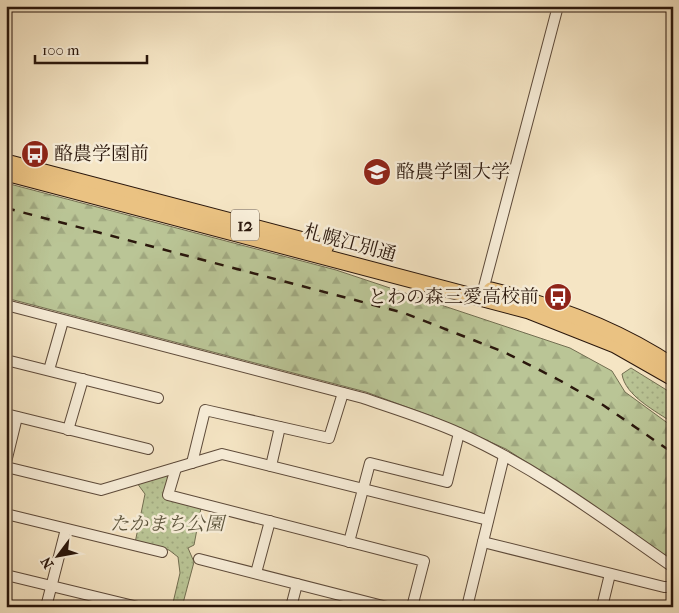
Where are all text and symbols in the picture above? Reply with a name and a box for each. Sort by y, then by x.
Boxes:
scale bar [35,32,148,64]
text: 100 m [42,41,80,59]
bus stop icon: 酪農学園前 [20,139,50,169]
place label: 酪農学園前 [54,143,149,165]
school or university icon: 酪農学園大学 [362,157,392,187]
place label: 酪農学園大学 [396,161,510,183]
road number: 12 [231,210,259,240]
street label: 札幌江別通 [301,220,399,266]
bus stop icon: とわの森三愛高校前 [543,282,573,312]
place label: とわの森三愛高校前 [368,286,539,308]
park label: たかまち公園 [110,513,227,535]
north arrow [32,530,82,580]
text: N [37,553,57,572]

